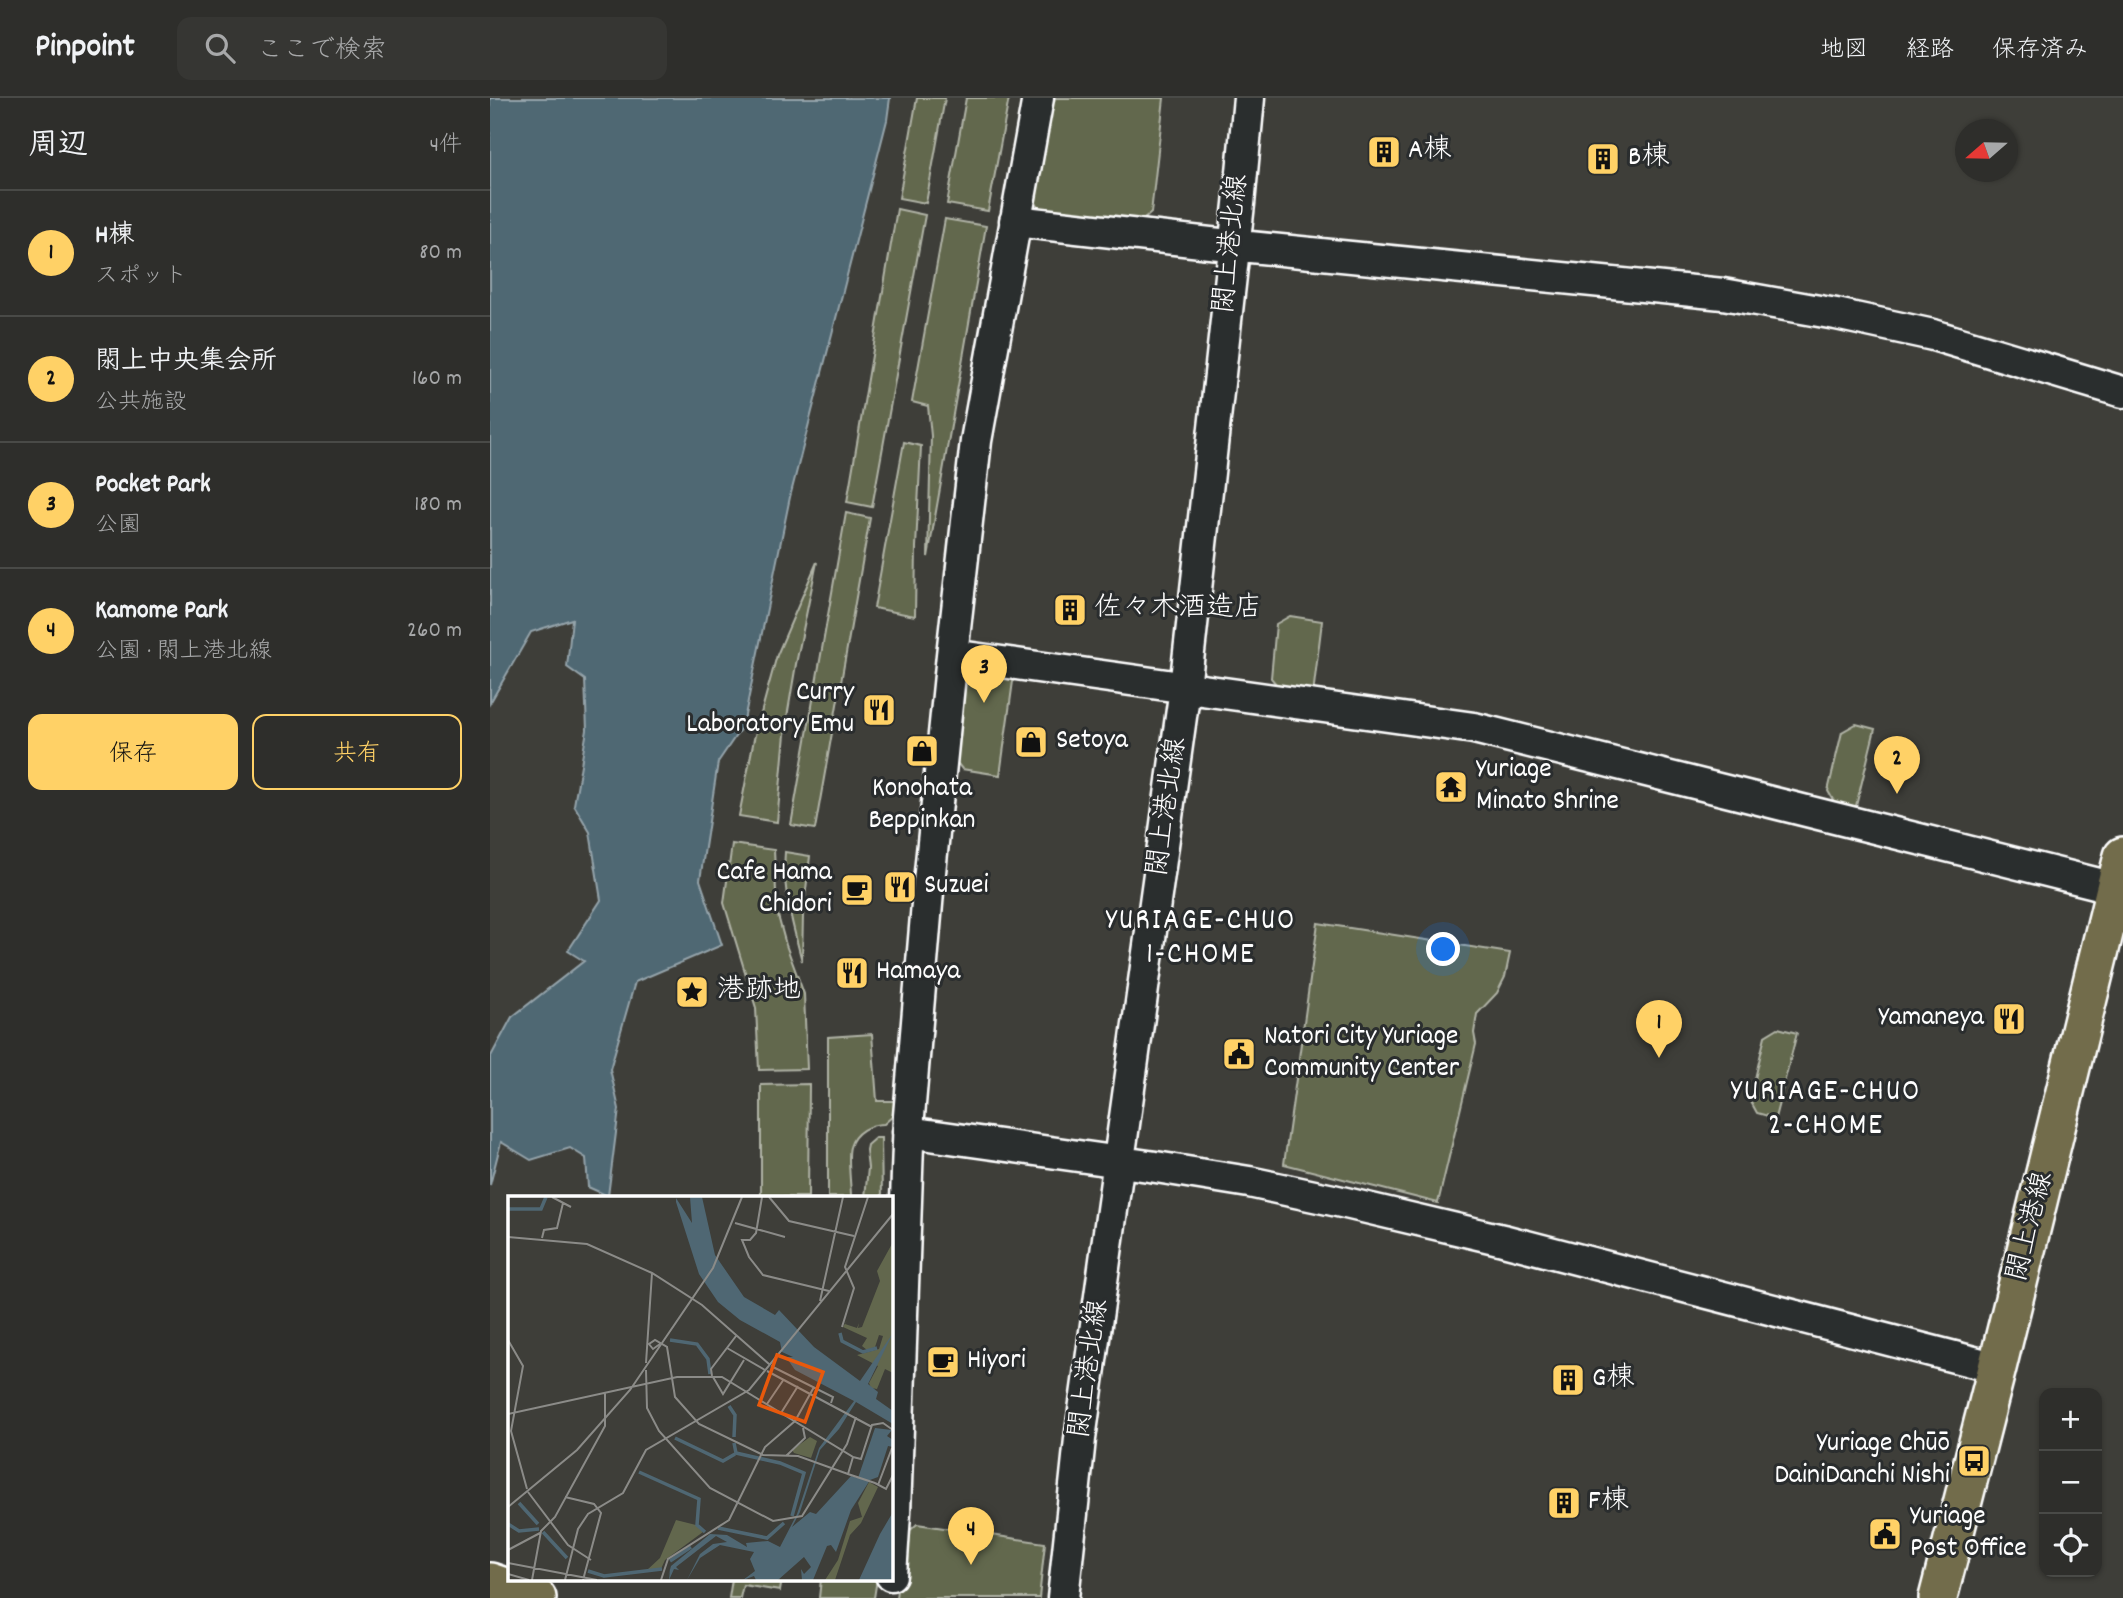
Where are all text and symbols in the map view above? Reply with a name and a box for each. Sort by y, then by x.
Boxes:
search box [177,17,667,80]
text: Pinpoint [35,25,135,72]
icon: search [201,29,239,67]
text: ここで検索 [257,33,387,70]
text: 地図 [1820,34,1868,68]
text: 経路 [1906,34,1954,68]
text: 保存済み [1992,34,2088,68]
north arrow [1955,119,2018,182]
text: 周辺 [28,126,88,169]
text: 4件 [429,130,462,163]
place label: A棟 [1408,132,1451,172]
building icon: A棟 [1365,133,1403,171]
place label: B棟 [1628,139,1669,179]
building icon: B棟 [1584,140,1622,178]
street label: 閖上港北線 [1206,172,1260,316]
text: H棟 [95,218,134,255]
text: 1 [48,237,54,270]
text: 80 m [419,237,462,270]
text: スポット [95,261,187,294]
text: 閖上中央集会所 [95,344,277,381]
text: 2 [46,363,56,396]
text: 160 m [412,363,462,396]
text: 公共施設 [95,387,187,420]
text: Pocket Park [95,467,211,504]
text: 3 [46,489,56,522]
text: 180 m [414,489,462,522]
text: 公園 [95,510,141,543]
place label: 佐々木酒造店 [1094,590,1262,630]
building icon: 佐々木酒造店 [1051,591,1089,629]
text: Kamome Park [95,593,228,630]
text: 4 [46,615,56,648]
text: 260 m [407,615,462,648]
text: 公園 · 閖上港北線 [95,636,272,669]
pin: 3 [961,645,1007,703]
place label: Curry Laboratory Emu [686,674,855,746]
restaurant icon: Curry Laboratory Emu [860,691,898,729]
button: 保存 [28,714,238,790]
button: 共有 [252,714,462,790]
place label: Setoya [1056,722,1129,762]
shop icon: Setoya [1012,723,1050,761]
shop icon: Konohata Beppinkan [903,732,941,770]
street label: 閖上港北線 [1139,735,1199,879]
pin: 2 [1874,736,1920,794]
place label: Yuriage Minato Shrine [1476,751,1619,823]
temple icon: Yuriage Minato Shrine [1432,768,1470,806]
place label: Konohata Beppinkan [868,770,976,842]
place label: Cafe Hama Chidori [717,854,833,926]
place label: Suzuei [924,867,989,907]
restaurant icon: Suzuei [881,868,919,906]
cafe icon: Cafe Hama Chidori [838,871,876,909]
district label: YURIAGE-CHUO 1-CHOME [1106,901,1296,978]
your location [1426,932,1460,966]
place label: Hamaya [876,953,961,993]
restaurant icon: Hamaya [833,954,871,992]
place label: 港跡地 [717,972,801,1012]
place icon: 港跡地 [673,973,711,1011]
place label: Yamaneya [1879,999,1985,1039]
pin: 1 [1636,1000,1682,1058]
restaurant icon: Yamaneya [1990,1000,2028,1038]
place label: Natori City Yuriage Community Center [1264,1018,1460,1090]
public building icon: Natori City Yuriage Community Center [1220,1035,1258,1073]
district label: YURIAGE-CHUO 2-CHOME [1731,1072,1921,1149]
street label: 閖上港線 [1999,1168,2065,1286]
inset map [508,1196,892,1580]
street label: 閖上港北線 [1061,1297,1121,1441]
place label: Hiyori [967,1342,1026,1382]
cafe icon: Hiyori [924,1343,962,1381]
place label: G棟 [1592,1360,1634,1400]
building icon: G棟 [1549,1361,1587,1399]
map controls [2039,1388,2102,1577]
button: + [2039,1388,2102,1451]
place label: Yuriage Chūō DainiDanchi Nishi [1774,1425,1950,1497]
bus stop icon: Yuriage Chūō DainiDanchi Nishi [1955,1442,1993,1480]
button: − [2039,1451,2102,1514]
place label: F棟 [1588,1483,1629,1523]
building icon: F棟 [1545,1484,1583,1522]
place label: Yuriage Post Office [1910,1498,2027,1570]
pin: 4 [948,1507,994,1565]
button: locate [2039,1514,2102,1577]
public building icon: Yuriage Post Office [1866,1515,1904,1553]

